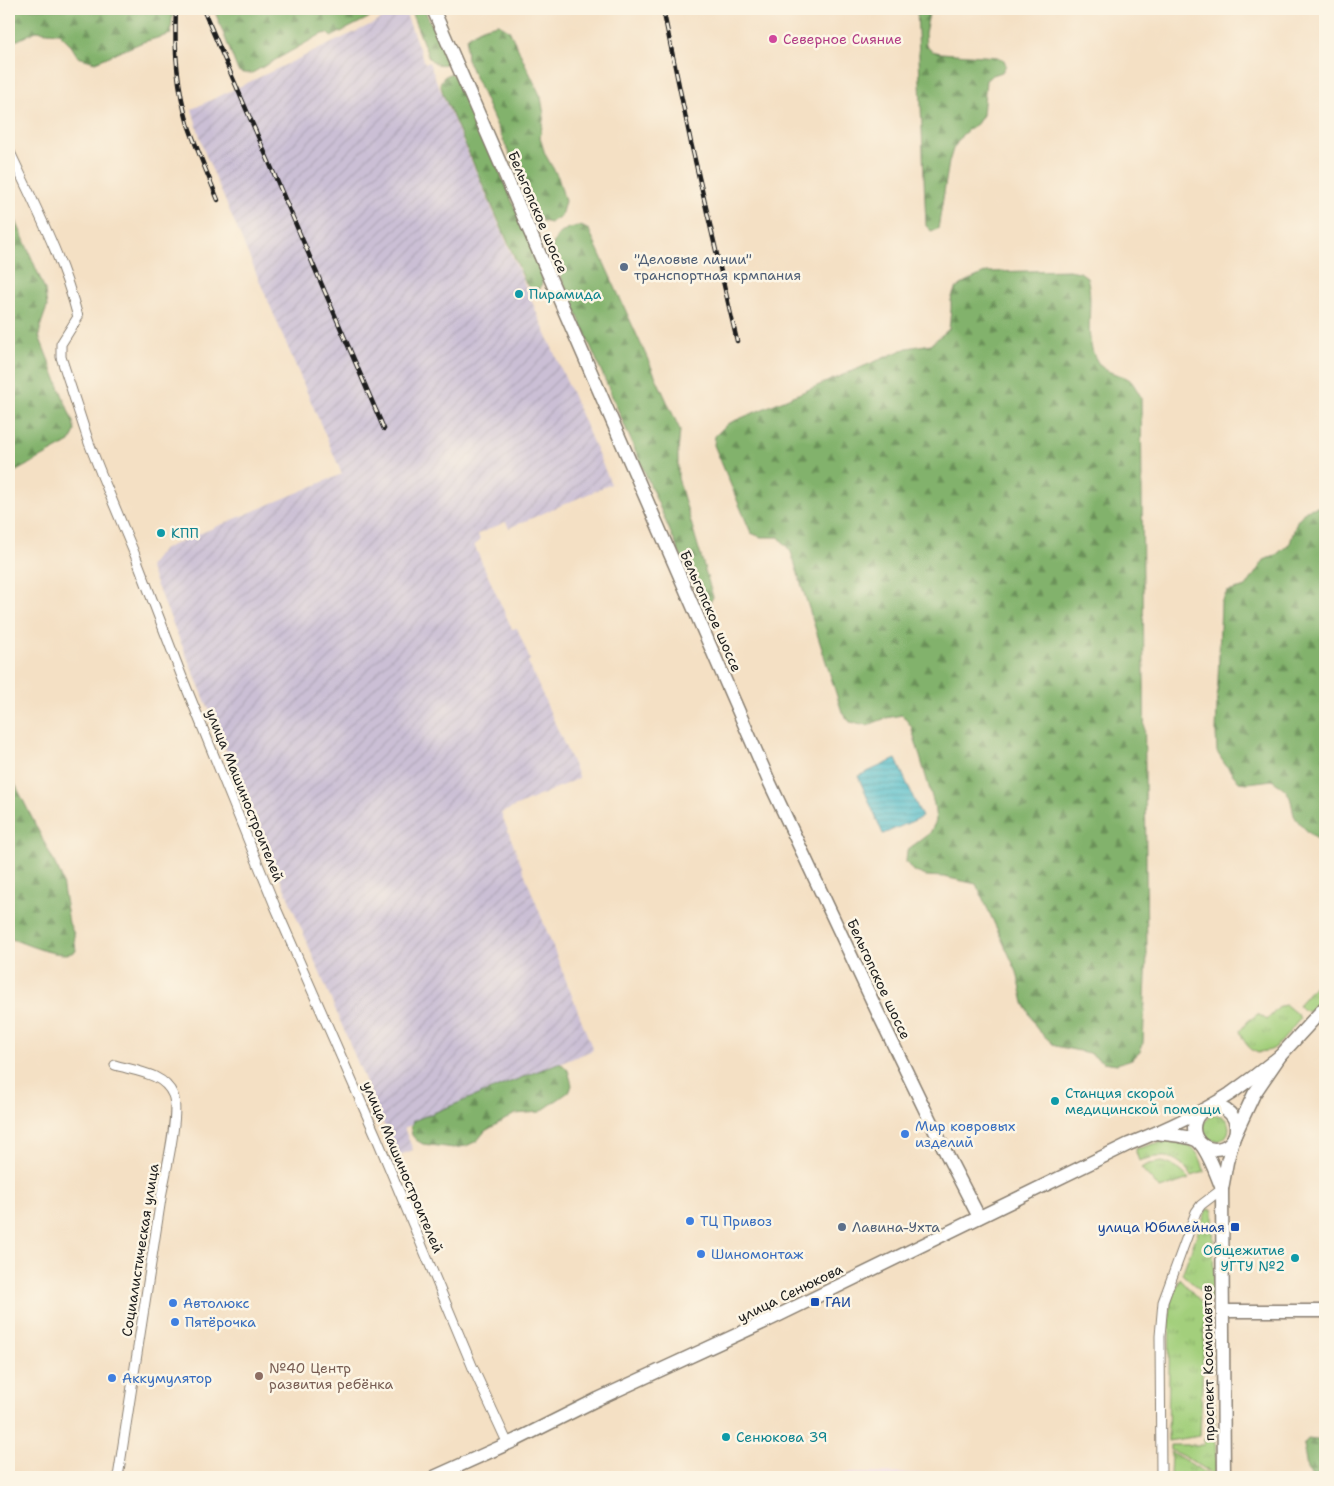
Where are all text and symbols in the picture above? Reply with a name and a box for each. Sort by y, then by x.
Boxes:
place label: Северное Сияние [783,30,902,48]
marker: Северное Сияние [767,33,779,45]
street label: Бельгопское шоссе [504,148,572,276]
place label: "Деловые линии" транспортная крмпания [634,250,801,284]
marker: "Деловые линии" транспортная крмпания [618,261,630,273]
place label: Пирамида [529,285,602,303]
marker: Пирамида [513,288,525,300]
place label: КПП [171,524,199,542]
marker: КПП [155,527,167,539]
street label: Бельгопское шоссе [676,547,746,675]
street label: улица Машиностроителей [202,706,288,884]
street label: Бельгопское шоссе [843,916,915,1042]
street label: улица Машиностроителей [359,1078,447,1256]
place label: Станция скорой медицинской помощи [1065,1084,1221,1118]
marker: Станция скорой медицинской помощи [1049,1095,1061,1107]
place label: Мир ковровых изделий [915,1117,1015,1151]
marker: Мир ковровых изделий [899,1128,911,1140]
street label: Социалистическая улица [117,1162,163,1338]
place label: ТЦ Привоз [700,1212,772,1230]
marker: ТЦ Привоз [684,1215,696,1227]
place label: Лавина-Ухта [852,1218,940,1236]
place label: улица Юбилейная [1098,1218,1225,1236]
marker: Лавина-Ухта [836,1221,848,1233]
marker: улица Юбилейная [1229,1221,1241,1233]
place label: Общежитие УГТУ №2 [1203,1241,1285,1275]
place label: Шиномонтаж [711,1245,804,1263]
marker: Шиномонтаж [695,1248,707,1260]
marker: Общежитие УГТУ №2 [1289,1252,1301,1264]
street label: улица Сенюкова [734,1260,846,1326]
street label: проспект Космонавтов [1198,1285,1218,1441]
place label: ГАИ [825,1293,851,1311]
place label: Автолюкс [183,1294,249,1312]
marker: ГАИ [809,1296,821,1308]
marker: Автолюкс [167,1297,179,1309]
place label: Пятёрочка [185,1313,256,1331]
marker: Пятёрочка [169,1316,181,1328]
place label: №40 Центр развития ребёнка [269,1359,394,1393]
place label: Аккумулятор [122,1369,212,1387]
marker: №40 Центр развития ребёнка [253,1370,265,1382]
marker: Аккумулятор [106,1372,118,1384]
place label: Сенюкова 39 [736,1428,828,1446]
marker: Сенюкова 39 [720,1431,732,1443]

